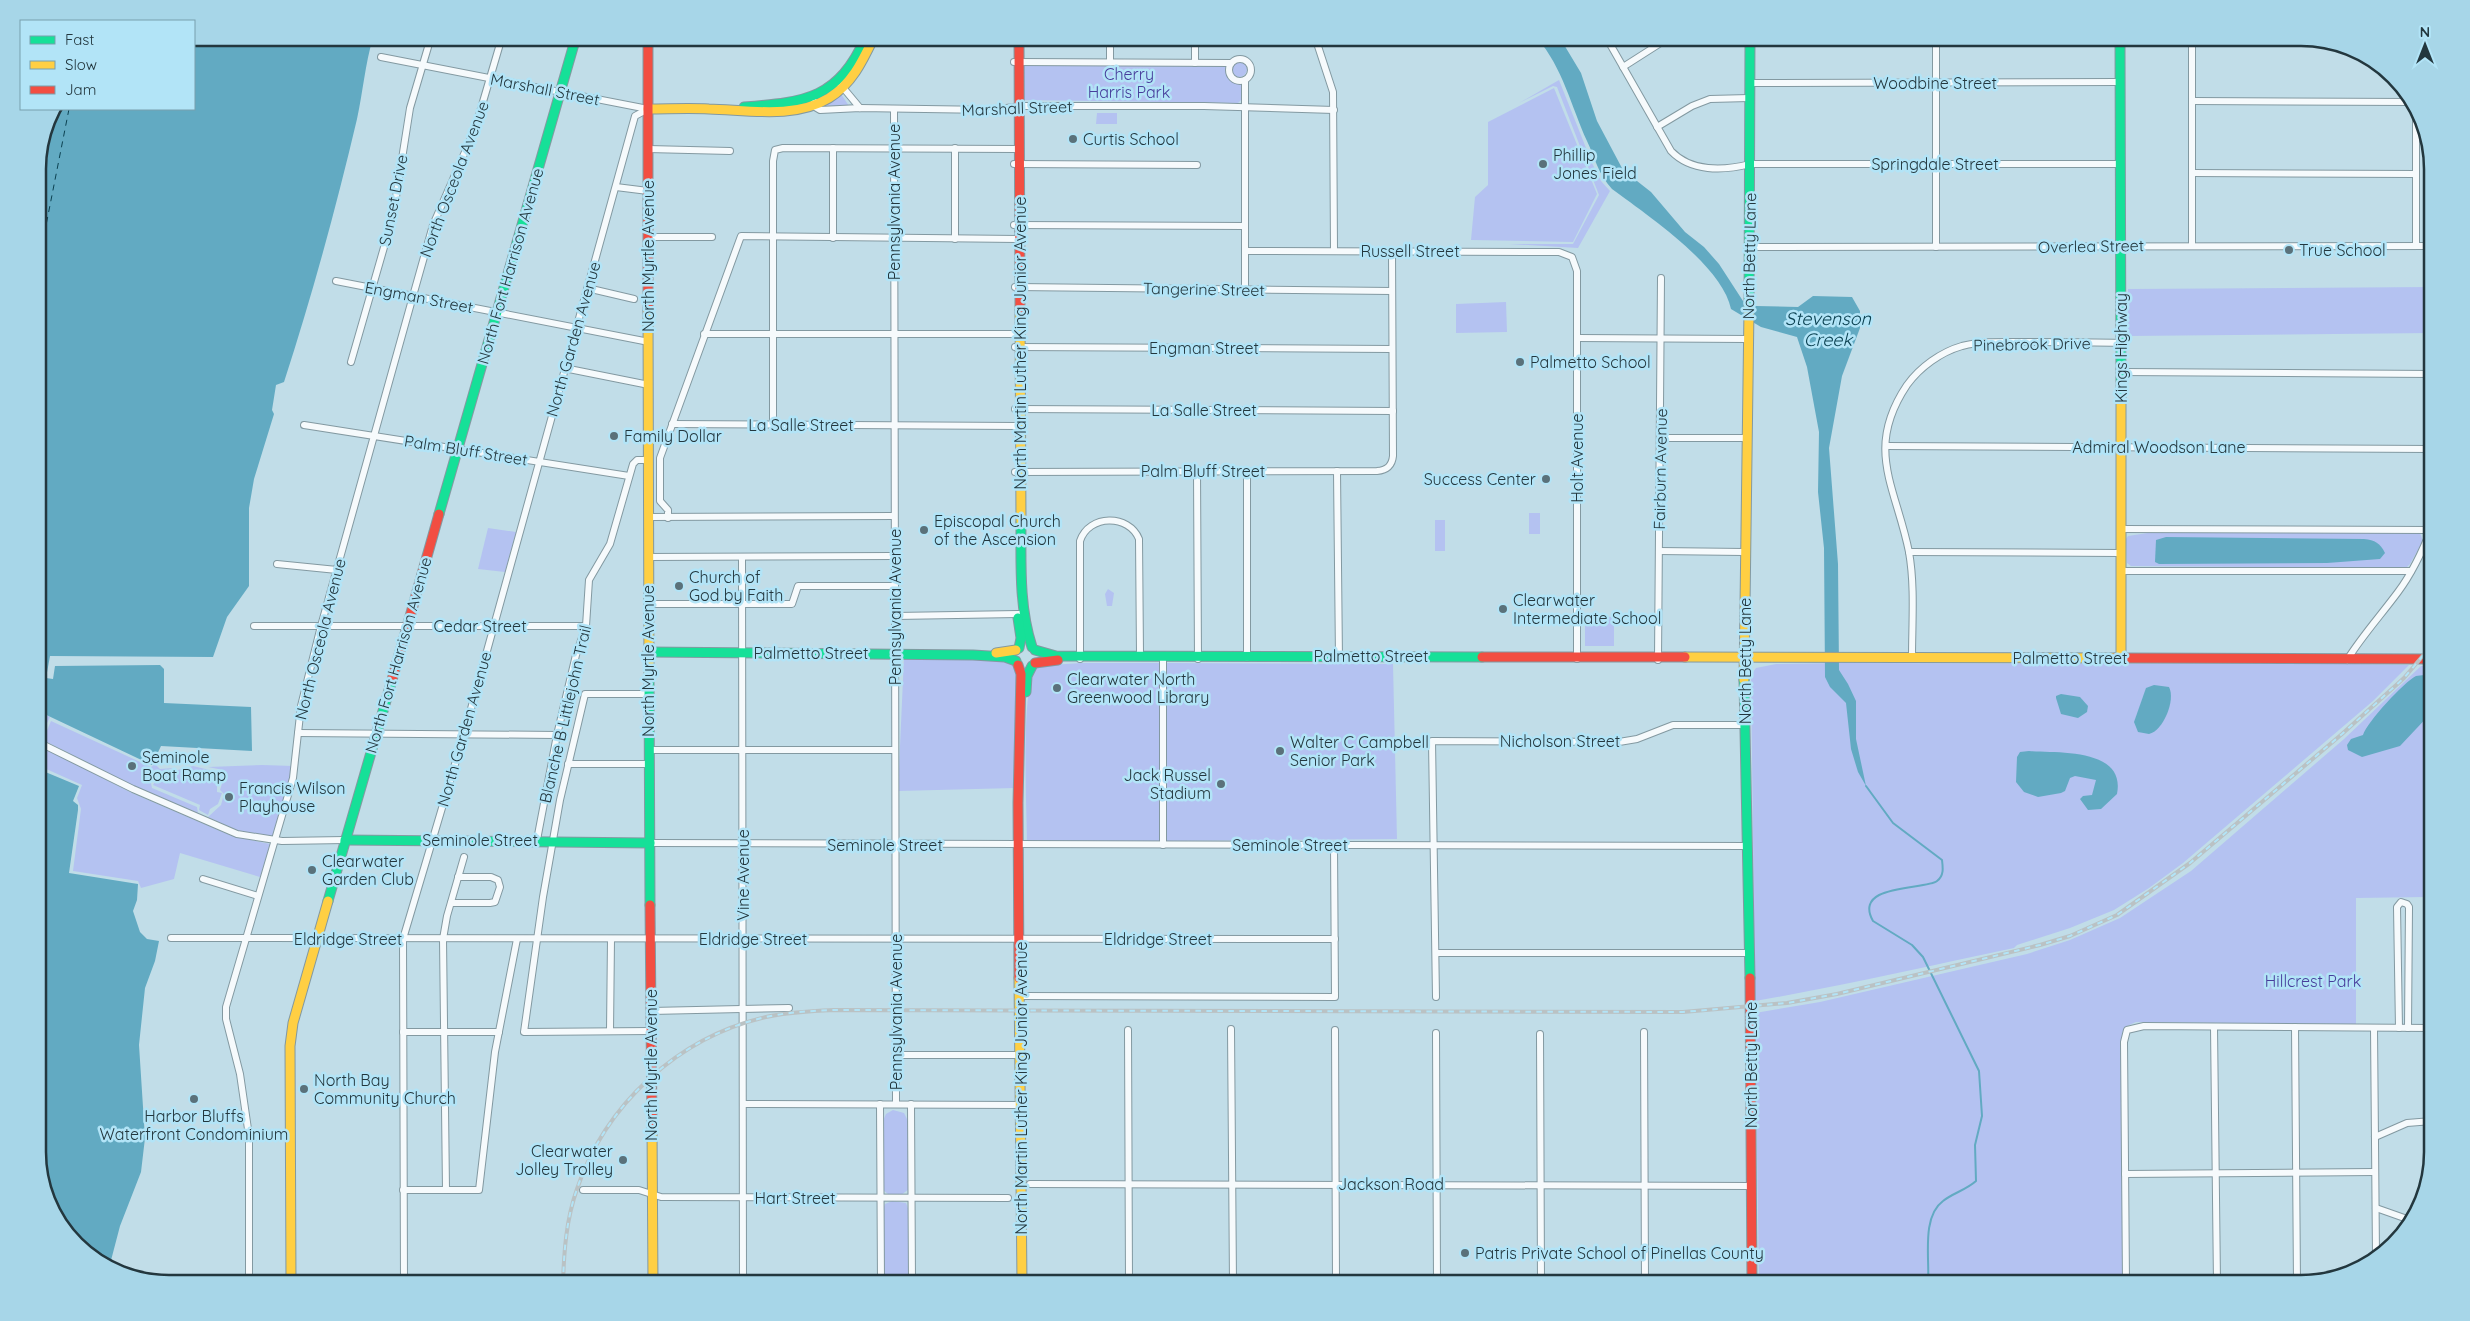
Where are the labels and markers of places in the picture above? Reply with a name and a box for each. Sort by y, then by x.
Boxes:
place label: Curtis School [1083,129,1179,149]
marker: Curtis School [1067,133,1079,145]
place label: Phillip Jones Field [1553,145,1637,183]
marker: Phillip Jones Field [1537,158,1549,170]
place label: True School [2299,240,2386,260]
marker: True School [2283,244,2295,256]
place label: Palmetto School [1530,352,1651,372]
marker: Palmetto School [1514,356,1526,368]
place label: Family Dollar [624,426,722,446]
marker: Family Dollar [608,430,620,442]
place label: Success Center [1424,469,1536,489]
marker: Success Center [1540,473,1552,485]
place label: Episcopal Church of the Ascension [934,511,1061,549]
marker: Episcopal Church of the Ascension [918,524,930,536]
place label: Church of God by Faith [689,567,783,605]
marker: Church of God by Faith [673,580,685,592]
place label: Clearwater Intermediate School [1513,590,1661,628]
marker: Clearwater Intermediate School [1497,603,1509,615]
place label: Clearwater North Greenwood Library [1067,669,1209,707]
marker: Clearwater North Greenwood Library [1051,682,1063,694]
place label: Walter C Campbell Senior Park [1290,732,1429,770]
marker: Walter C Campbell Senior Park [1274,745,1286,757]
place label: Seminole Boat Ramp [142,747,226,785]
marker: Seminole Boat Ramp [126,760,138,772]
place label: Jack Russel Stadium [1124,765,1211,803]
place label: Francis Wilson Playhouse [239,778,345,816]
marker: Jack Russel Stadium [1215,778,1227,790]
marker: Francis Wilson Playhouse [223,791,235,803]
place label: Clearwater Garden Club [322,851,414,889]
marker: Clearwater Garden Club [306,864,318,876]
place label: North Bay Community Church [314,1070,456,1108]
marker: North Bay Community Church [298,1083,310,1095]
marker: Harbor Bluffs Waterfront Condominium [188,1093,200,1105]
place label: Harbor Bluffs Waterfront Condominium [100,1106,288,1144]
place label: Clearwater Jolley Trolley [515,1141,613,1179]
marker: Clearwater Jolley Trolley [617,1154,629,1166]
place label: Patris Private School of Pinellas County [1475,1243,1764,1263]
marker: Patris Private School of Pinellas County [1459,1247,1471,1259]

